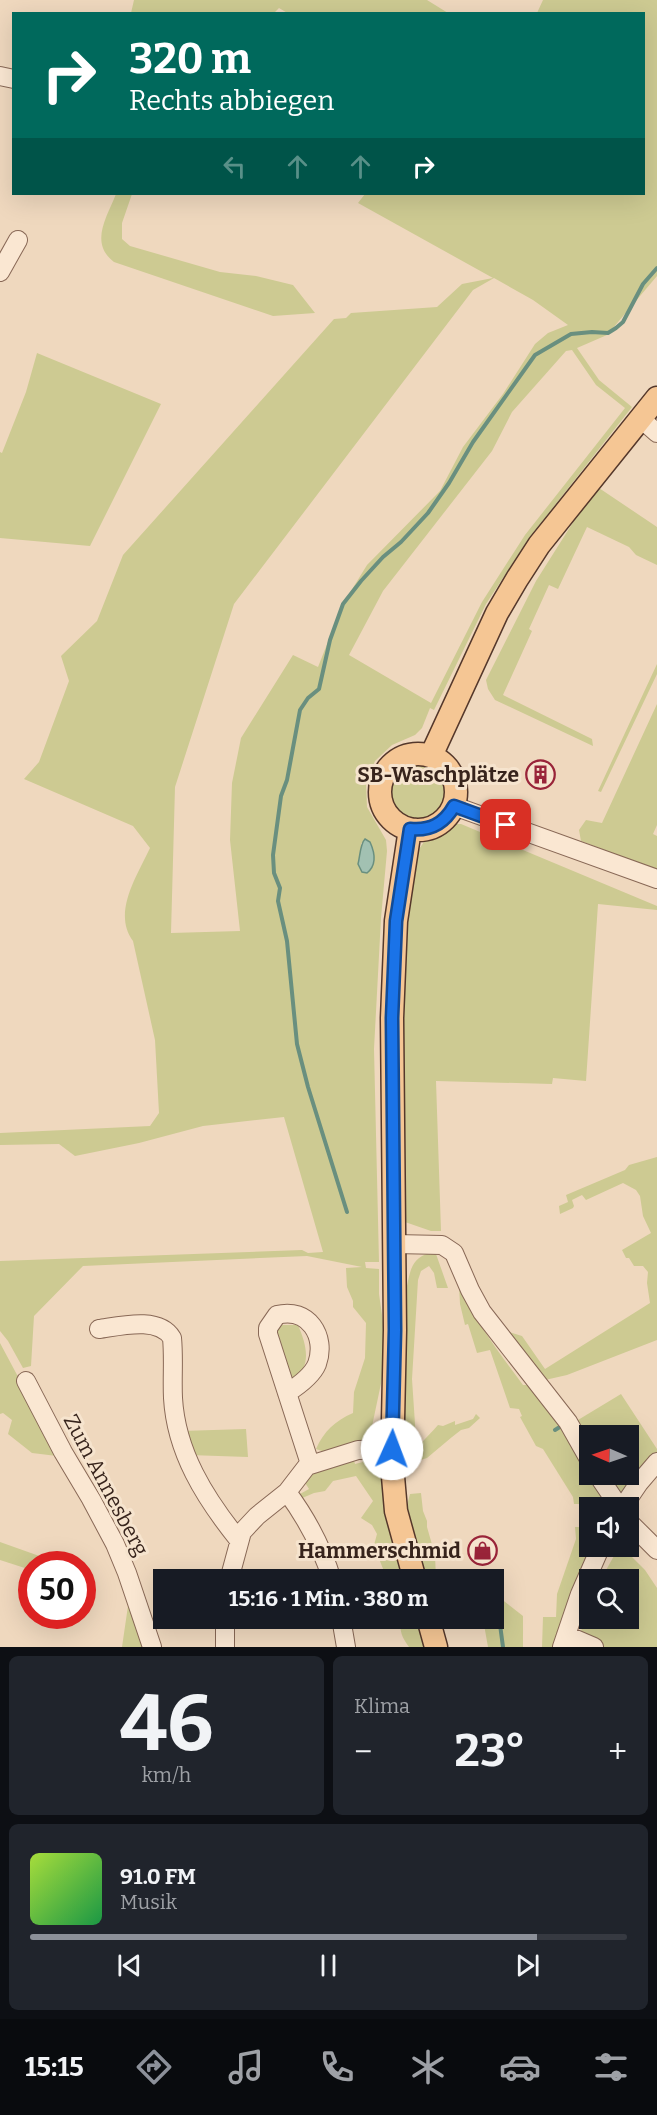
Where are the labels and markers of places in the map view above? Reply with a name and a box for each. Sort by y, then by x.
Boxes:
building icon: SB-Waschplätze [524,759,556,791]
place label: SB-Waschplätze [357,762,519,788]
pin [480,799,531,850]
shop icon: Hammerschmid [466,1535,498,1567]
place label: Hammerschmid [298,1538,461,1564]

